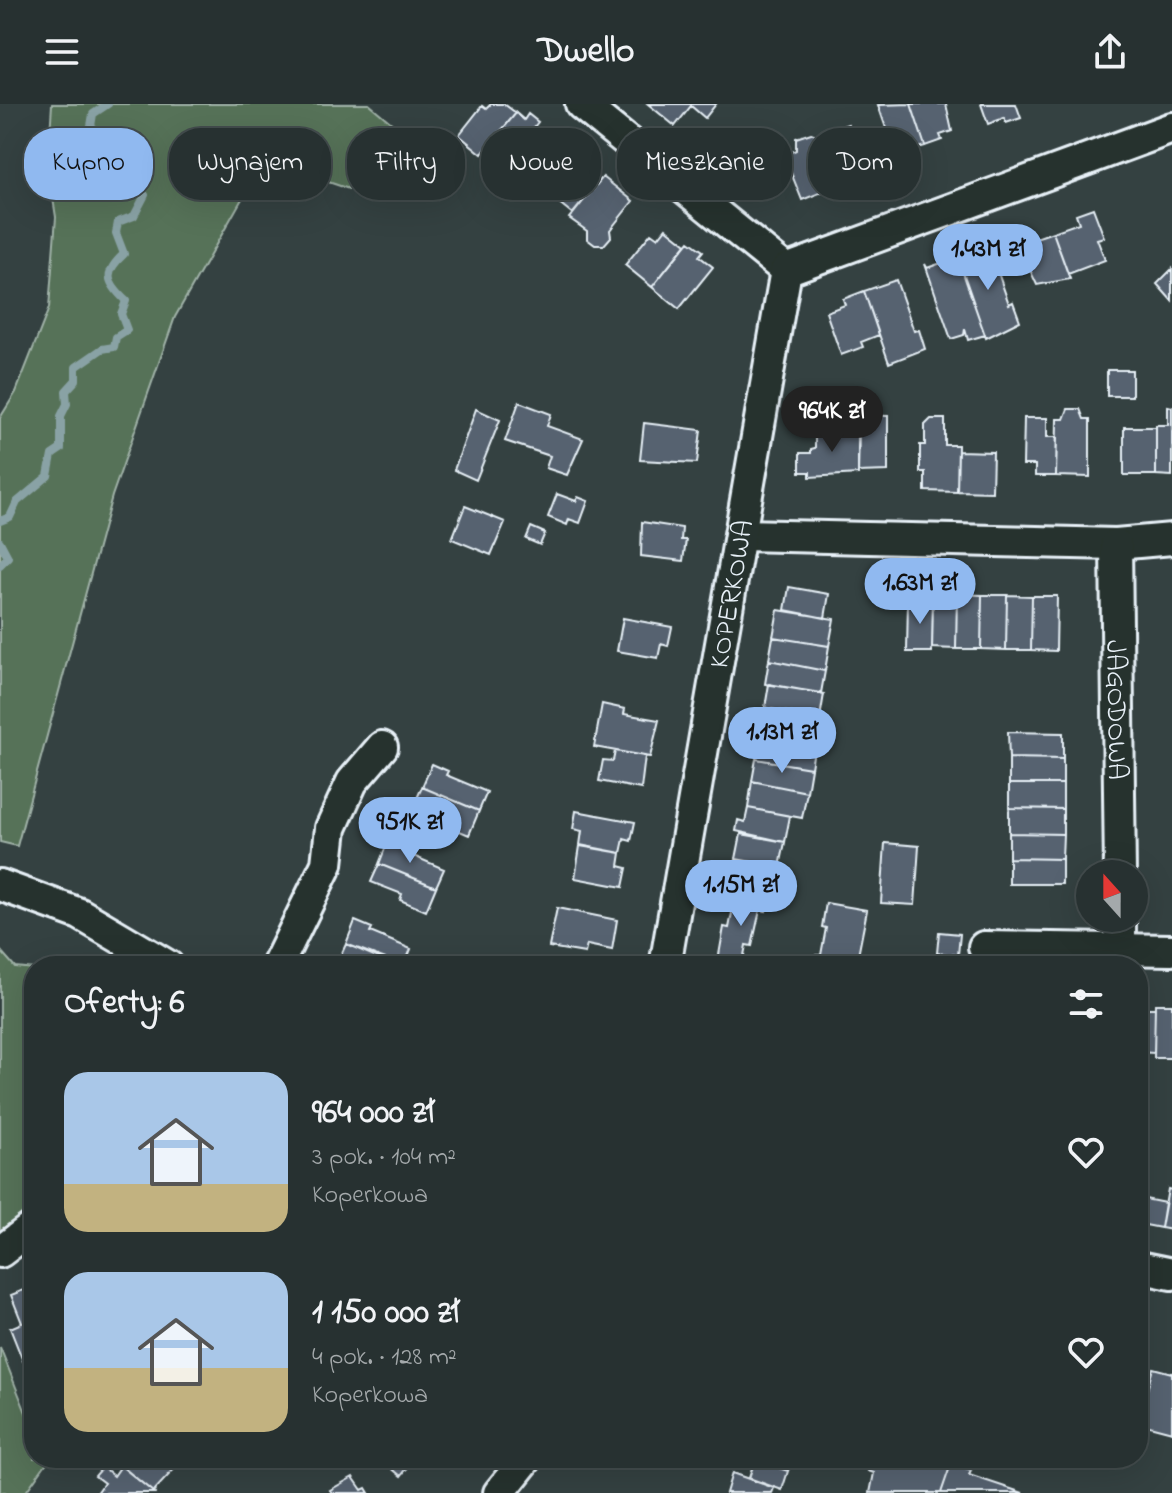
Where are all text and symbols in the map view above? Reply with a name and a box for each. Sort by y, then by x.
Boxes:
text: Dwello [538,26,634,79]
icon: menu [40,30,84,74]
icon: share [1088,30,1132,74]
chip: Kupno [24,128,153,200]
chip: Wynajem [169,128,331,200]
chip: Filtry [347,128,465,200]
chip: Nowe [481,128,601,200]
chip: Mieszkanie [617,128,792,200]
chip: Dom [808,128,921,200]
pin: 1.43M zł [905,224,1071,292]
text: 1.43M zł [951,231,1025,269]
pin: 964K zł [758,386,906,454]
text: 964K zł [799,393,865,431]
street label: KOPERKOWA [700,517,766,672]
pin: 1.63M zł [837,558,1003,626]
text: 1.63M zł [883,565,957,603]
street label: JAGODOWA [1093,640,1136,780]
pin: 1.13M zł [699,707,865,775]
text: 1.13M zł [746,714,818,752]
pin: 951K zł [336,797,484,865]
text: 951K zł [377,804,443,842]
pin: 1.15M zł [658,860,824,928]
north arrow [1076,860,1148,932]
map controls [1076,860,1148,932]
text: 1.15M zł [703,867,779,905]
text: Oferty: 6 [64,979,185,1029]
icon: filters [1064,982,1108,1026]
text: 964 000 zł [312,1089,434,1139]
icon: home [128,1104,224,1200]
icon: heart [1064,1130,1108,1174]
text: 3 pok. · 104 m² [312,1139,456,1177]
text: Koperkowa [312,1177,428,1215]
text: 1 150 000 zł [312,1289,459,1339]
icon: home [128,1304,224,1400]
icon: heart [1064,1330,1108,1374]
text: 4 pok. · 128 m² [312,1339,457,1377]
text: Koperkowa [312,1377,428,1415]

